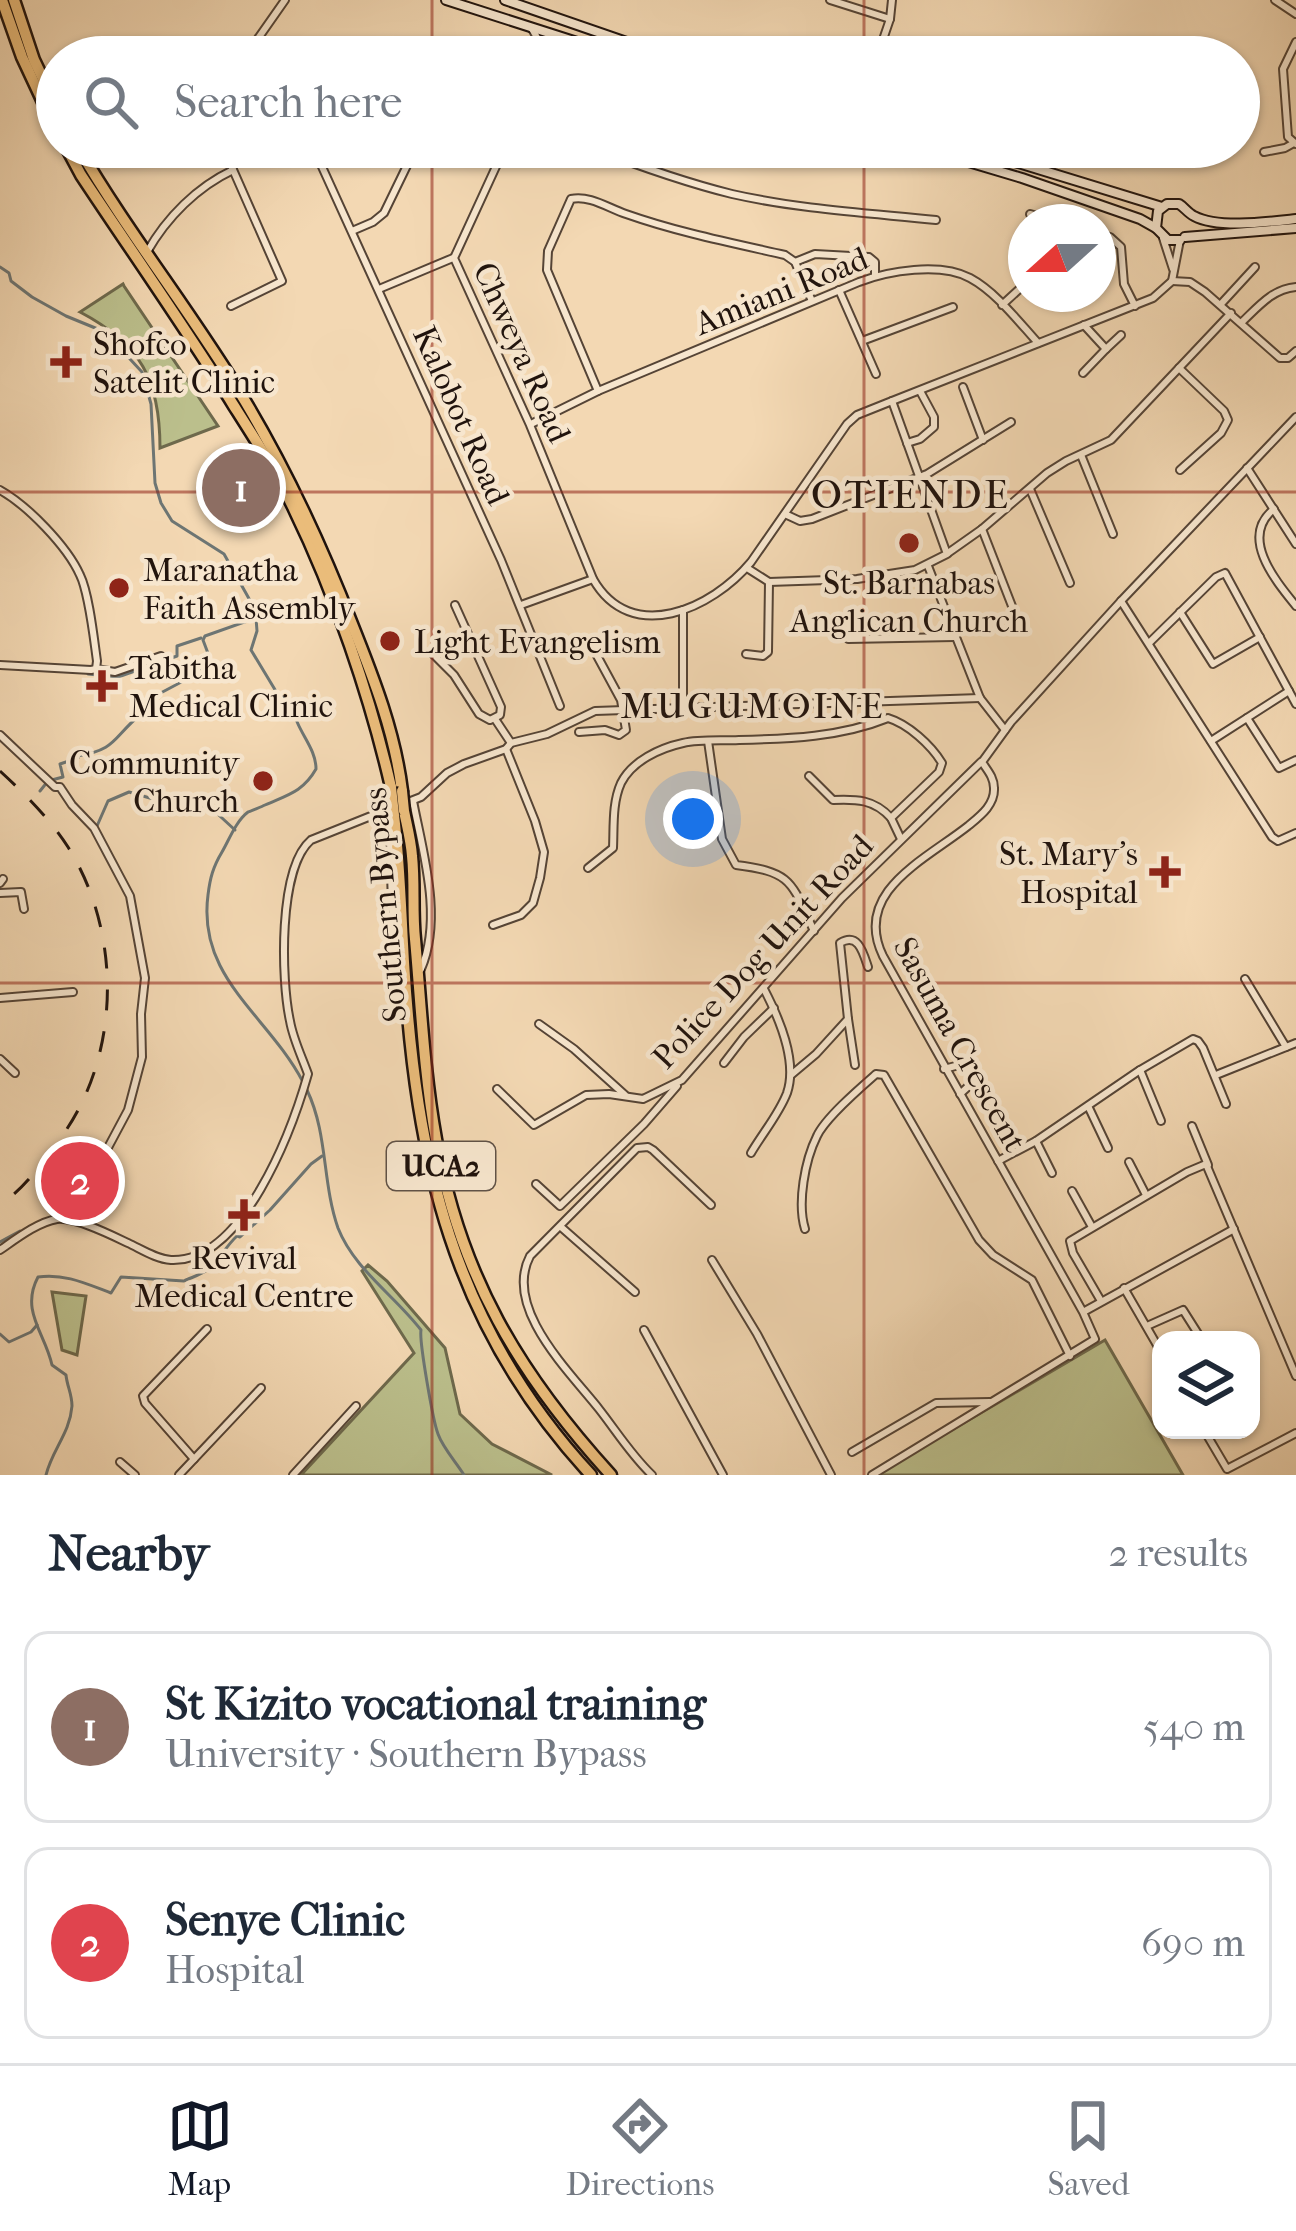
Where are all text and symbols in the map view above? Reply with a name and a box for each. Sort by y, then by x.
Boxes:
search box [36,36,1260,168]
icon: search [78,69,144,135]
text: Search here [174,76,402,129]
north arrow [1008,204,1116,312]
street label: Amiani Road [687,239,875,345]
street label: Chweya Road [465,257,579,450]
street label: Kalobot Road [404,320,518,512]
place label: Shofco Satelit Clinic [93,325,275,402]
marker: Shofco Satelit Clinic [50,346,82,378]
pin: 1 [202,443,280,533]
district label: OTIENDE [811,472,1011,518]
marker: St. Barnabas Anglican Church [896,530,922,556]
place label: Maranatha Faith Assembly [143,551,357,628]
place label: St. Barnabas Anglican Church [788,564,1029,641]
marker: Maranatha Faith Assembly [106,575,132,601]
place label: Light Evangelism [414,623,661,662]
marker: Light Evangelism [377,628,403,654]
place label: Tabitha Medical Clinic [129,649,333,726]
marker: Tabitha Medical Clinic [86,670,118,702]
district label: MUGUMOINE [620,685,886,727]
place label: Community Church [69,744,240,821]
marker: Community Church [250,768,276,794]
street label: Southern Bypass [356,786,415,1024]
your location [663,789,723,849]
street label: Police Dog Unit Road [645,826,882,1077]
place label: St. Mary's Hospital [999,835,1138,912]
marker: St. Mary's Hospital [1149,856,1181,888]
street label: Sasuma Crescent [885,931,1035,1159]
pin: 2 [41,1136,119,1226]
road number: UCA2 [387,1142,495,1190]
marker: Revival Medical Centre [228,1199,260,1231]
place label: Revival Medical Centre [134,1239,354,1316]
map controls [1152,1331,1260,1439]
button: layers [1152,1331,1260,1439]
text: Nearby [48,1523,209,1583]
text: 2 results [1109,1530,1248,1576]
text: St Kizito vocational training [165,1678,706,1731]
text: 1 [83,1704,97,1750]
text: 540 m [1143,1704,1245,1750]
text: University · Southern Bypass [165,1731,647,1777]
text: Senye Clinic [165,1894,405,1947]
text: 2 [80,1920,100,1966]
text: 690 m [1141,1920,1245,1966]
text: Hospital [165,1947,305,1993]
tab: Map [167,2093,233,2204]
tab: Directions [566,2093,714,2204]
tab: Saved [1048,2093,1129,2204]

